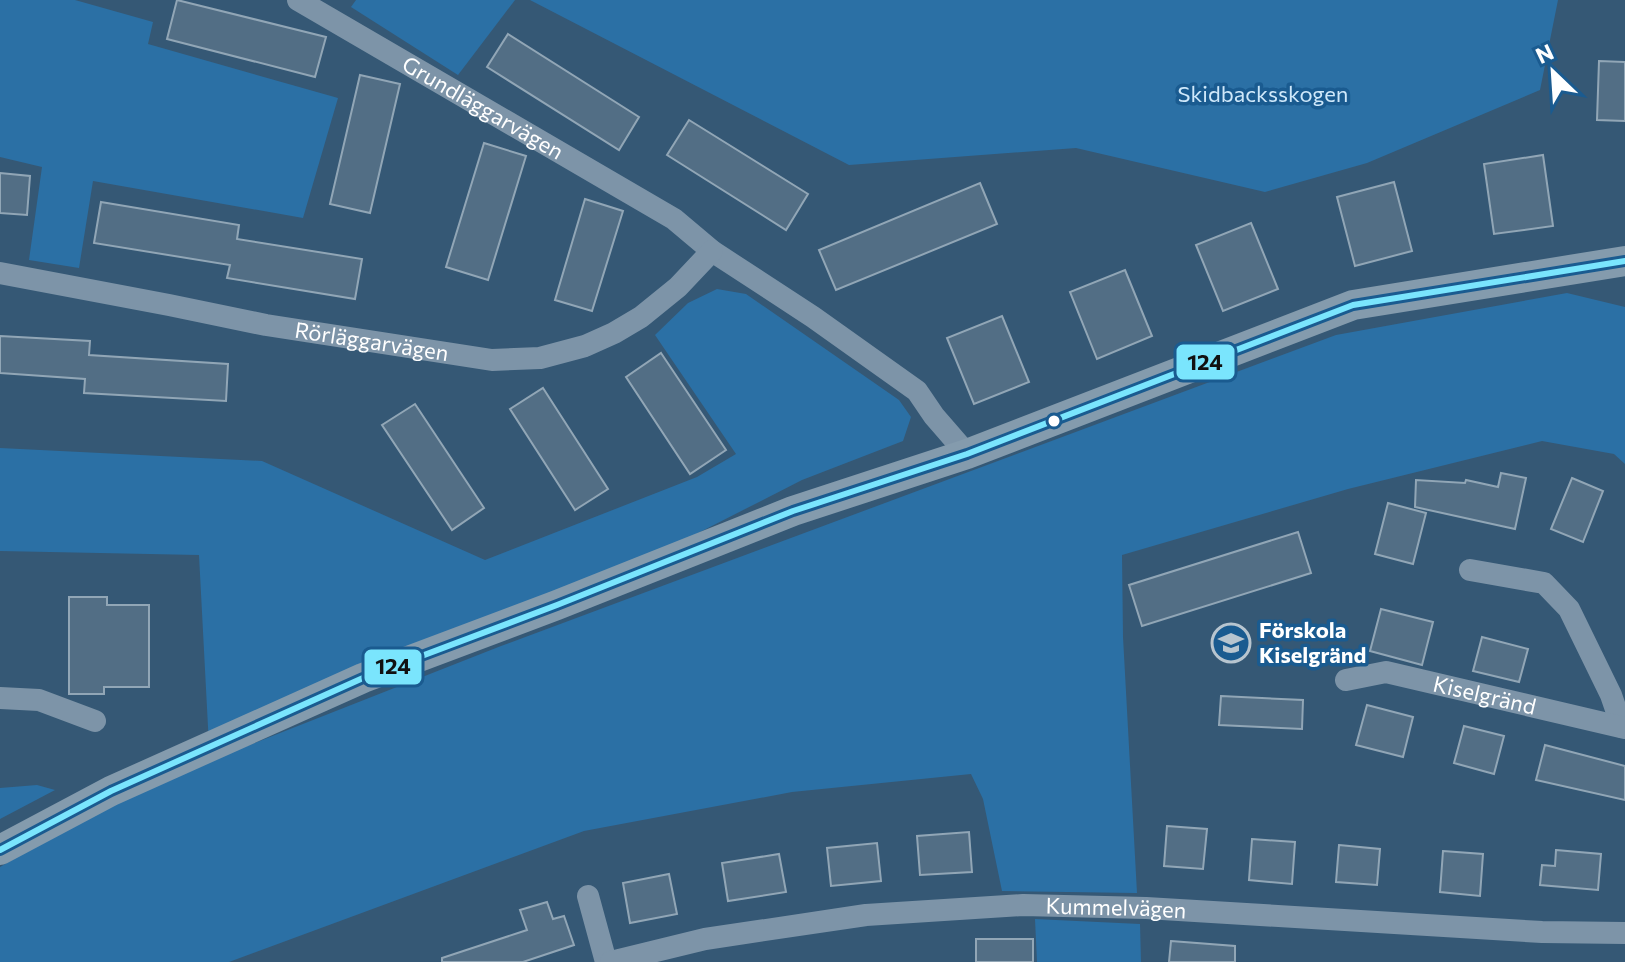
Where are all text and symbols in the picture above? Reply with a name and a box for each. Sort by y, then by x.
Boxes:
north arrow [1513,32,1593,112]
text: N [1531,38,1558,69]
street label: Grundläggarvägen [398,50,569,165]
park label: Skidbacksskogen [1178,80,1348,107]
street label: Rörläggarvägen [293,316,451,366]
line badge: 124 [1175,343,1236,381]
text: 124 [1187,348,1223,375]
unlabelled marker [1046,413,1062,429]
place label: Förskola Kiselgränd [1259,616,1366,668]
school or university icon: Förskola Kiselgränd [1210,622,1252,664]
line badge: 124 [363,648,423,686]
text: 124 [375,652,411,679]
street label: Kiselgränd [1431,669,1539,720]
street label: Kummelvägen [1045,892,1187,923]

